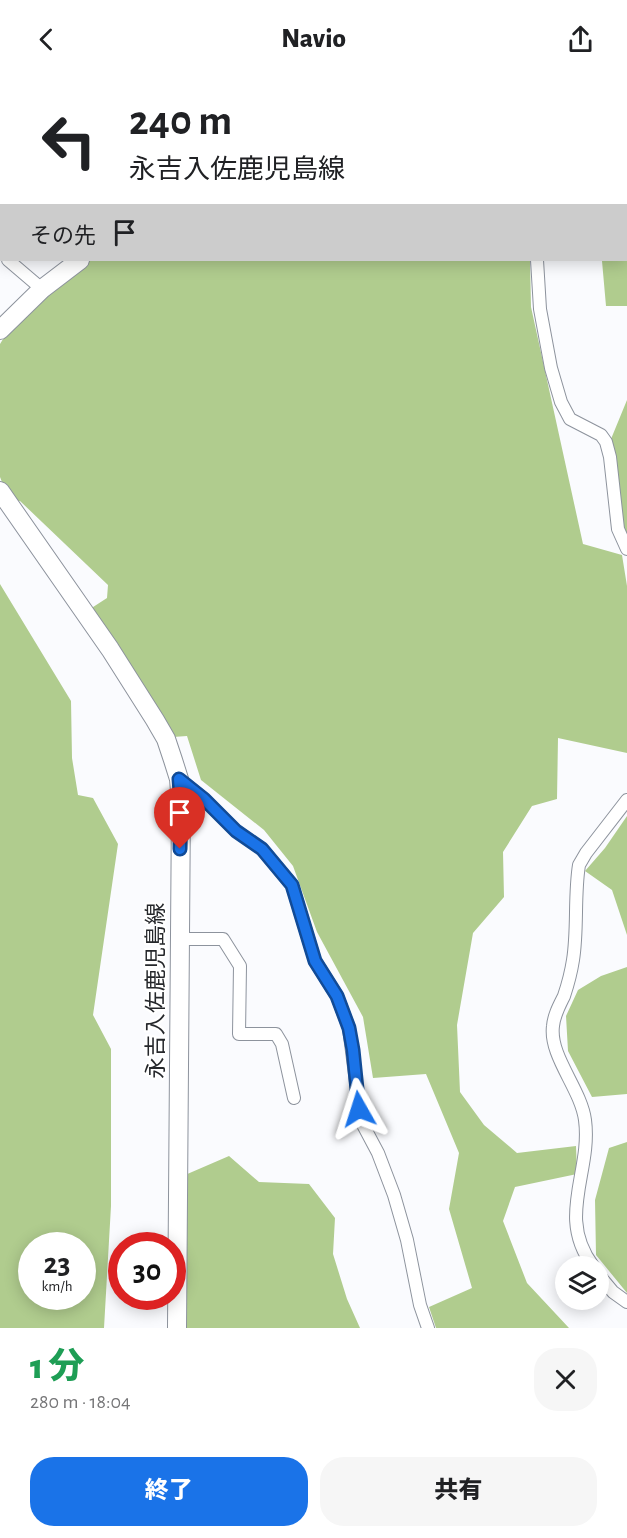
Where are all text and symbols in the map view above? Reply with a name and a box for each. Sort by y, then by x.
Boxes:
icon: back [30,23,63,56]
icon: share [564,23,597,56]
text: Navio [281,25,346,52]
text: 240 m [129,100,232,142]
icon: left [30,102,108,180]
text: 永吉入佐鹿児島線 [129,156,345,183]
icon: arrive [108,216,141,249]
text: その先 [30,225,96,247]
pin [154,787,205,849]
icon: arrive [163,796,196,829]
street label: 永吉入佐鹿児島線 [144,903,167,1079]
position arrow [327,1077,391,1141]
speed limit sign: 30 [108,1232,186,1310]
text: 23 [43,1249,71,1279]
map controls [555,1256,609,1310]
button: layers [555,1256,609,1310]
text: km/h [42,1279,72,1294]
button: close [534,1348,597,1411]
text: 1 分 [30,1349,84,1385]
text: 280 m · 18:04 [30,1392,131,1412]
button: 終了 [30,1457,308,1526]
button: 共有 [320,1457,597,1526]

